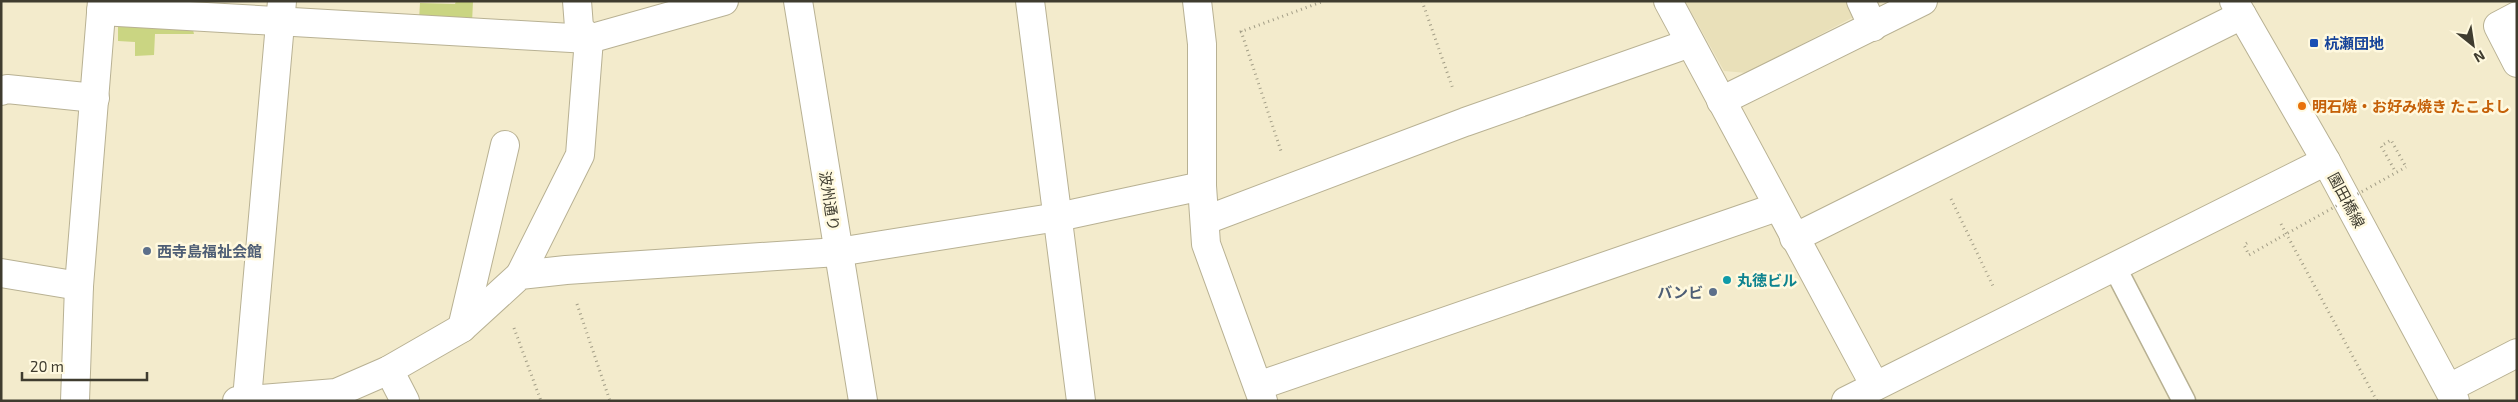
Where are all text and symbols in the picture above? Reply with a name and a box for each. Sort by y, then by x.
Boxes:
north arrow [2448,20,2498,70]
place label: 杭瀬団地 [2324,34,2384,52]
marker: 杭瀬団地 [2308,37,2320,49]
text: N [2471,47,2488,67]
place label: 明石焼・お好み焼き たこよし [2312,97,2510,115]
marker: 明石焼・お好み焼き たこよし [2296,100,2308,112]
street label: 園田橋線 [2325,169,2369,231]
street label: 波州通り [816,170,844,232]
place label: 西寺島福祉会館 [157,242,262,260]
marker: 西寺島福祉会館 [141,245,153,257]
place label: 丸徳ビル [1737,271,1797,289]
marker: 丸徳ビル [1721,274,1733,286]
place label: バンビ [1657,283,1703,301]
marker: バンビ [1707,286,1719,298]
scale bar [22,350,148,382]
text: 20 m [30,357,64,375]

